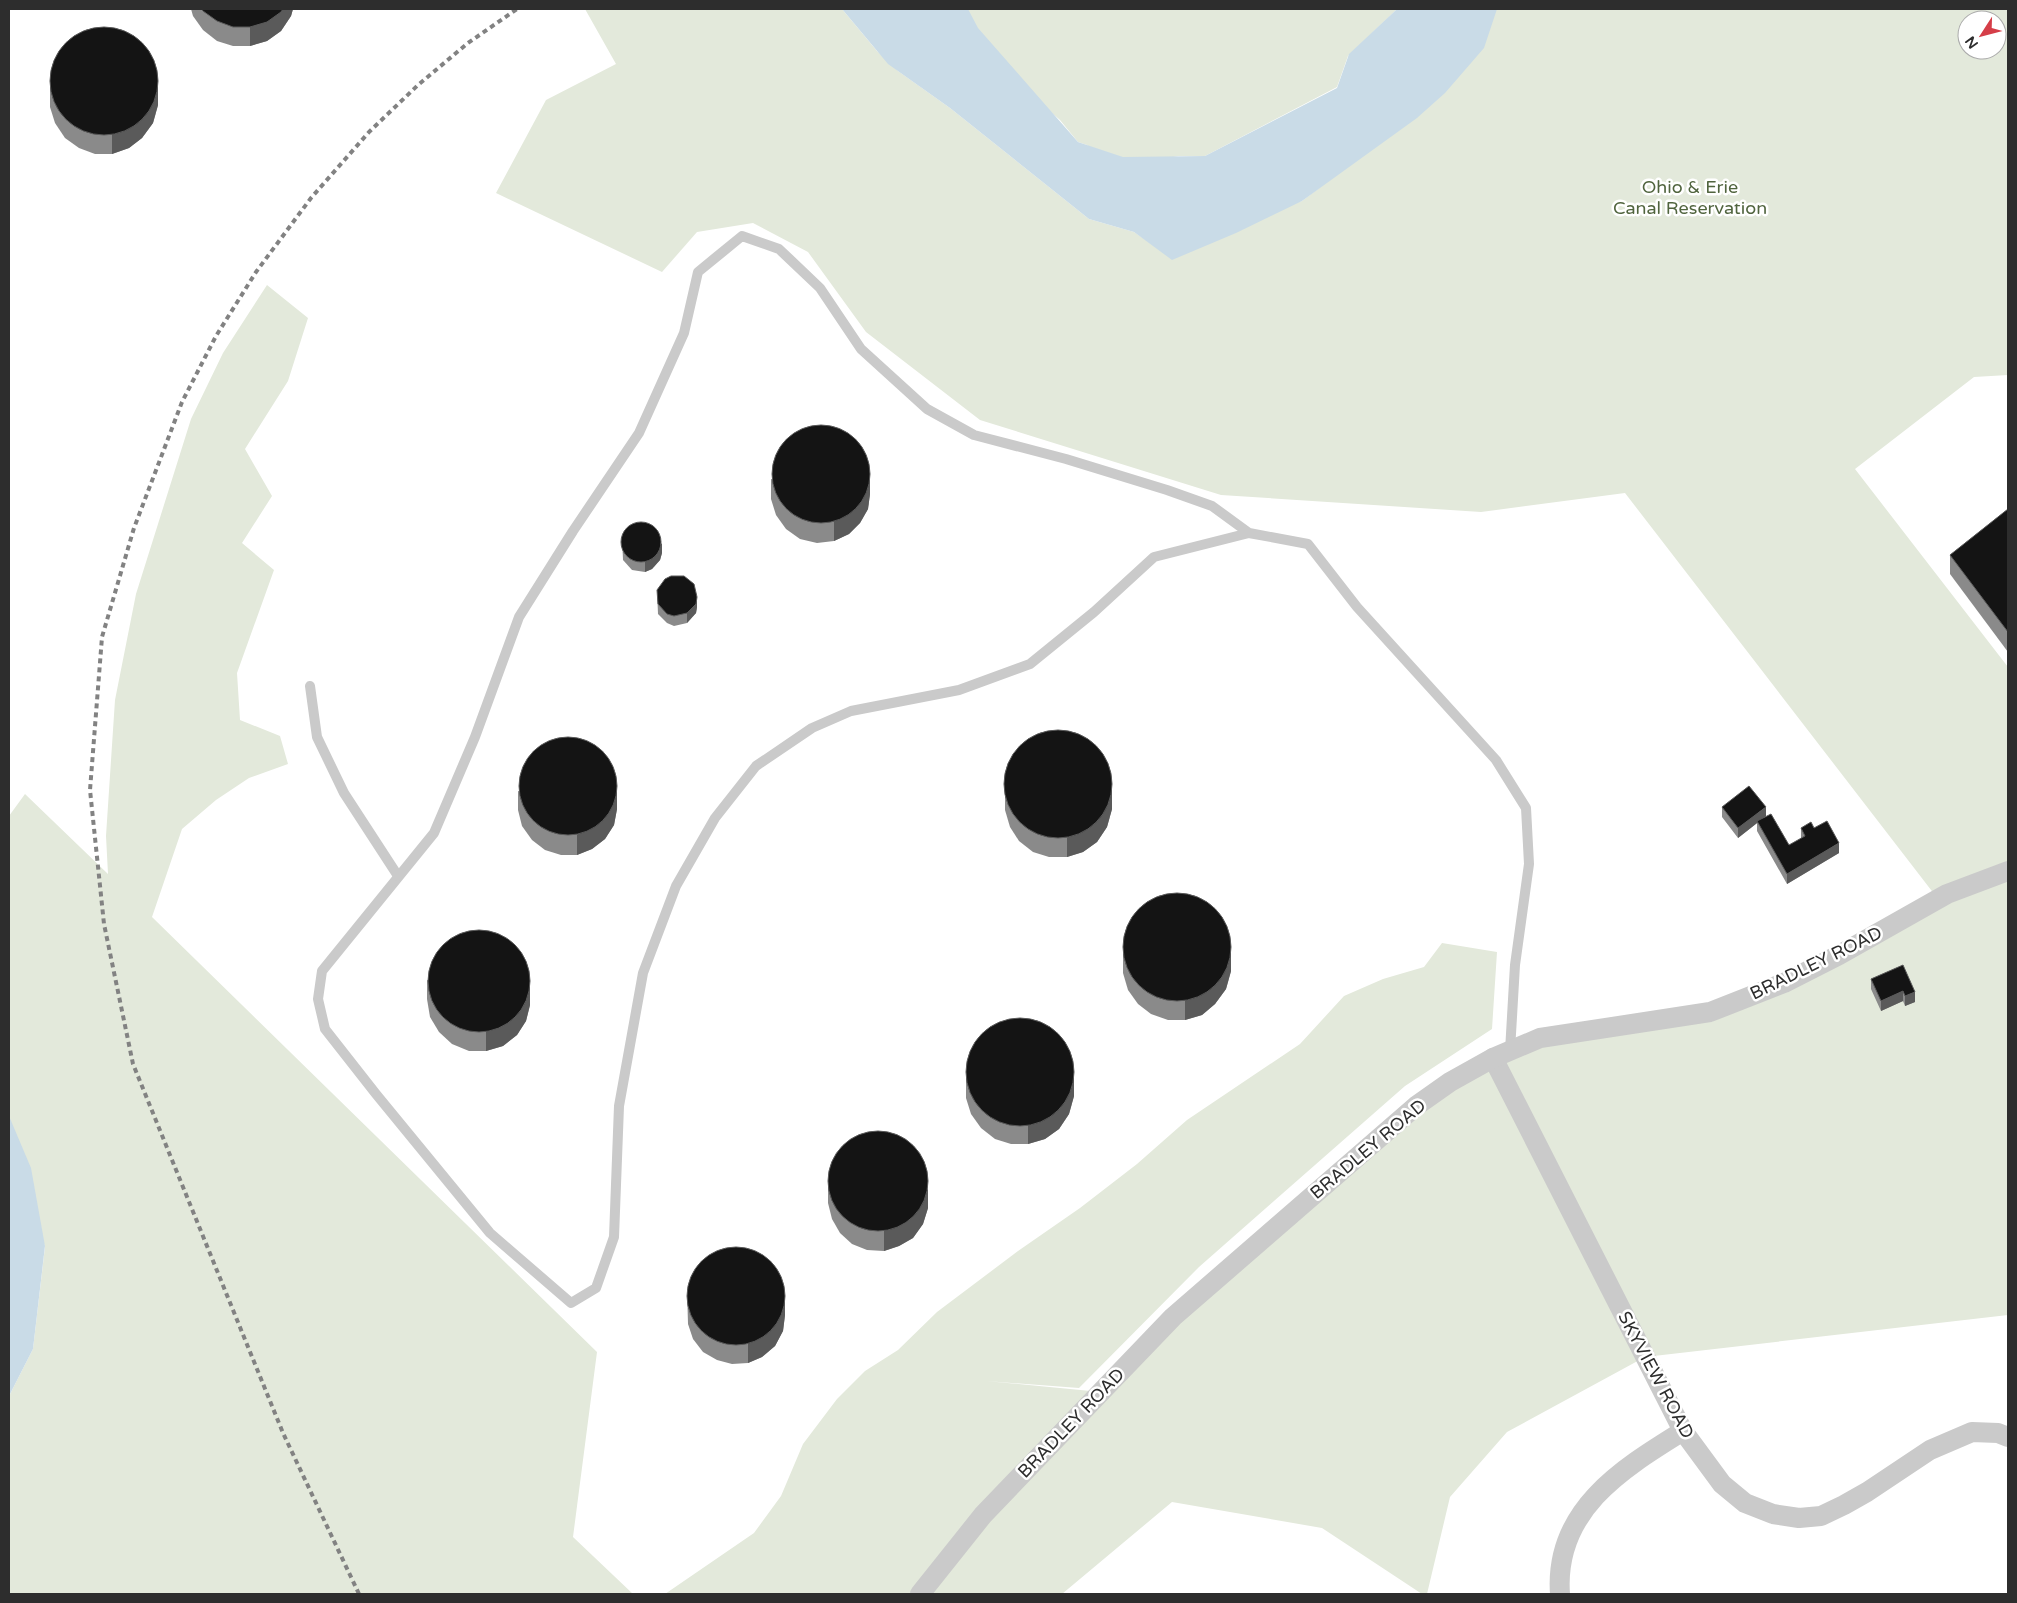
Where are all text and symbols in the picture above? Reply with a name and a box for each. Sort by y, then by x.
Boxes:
north arrow [1957,10,2007,60]
text: N [1962,33,1982,52]
park label: Ohio & Erie Canal Reservation [1613,176,1767,219]
street label: BRADLEY ROAD [1746,921,1886,1005]
street label: BRADLEY ROAD [1306,1094,1430,1204]
street label: SKYVIEW ROAD [1613,1308,1699,1442]
street label: BRADLEY ROAD [1013,1363,1129,1483]

